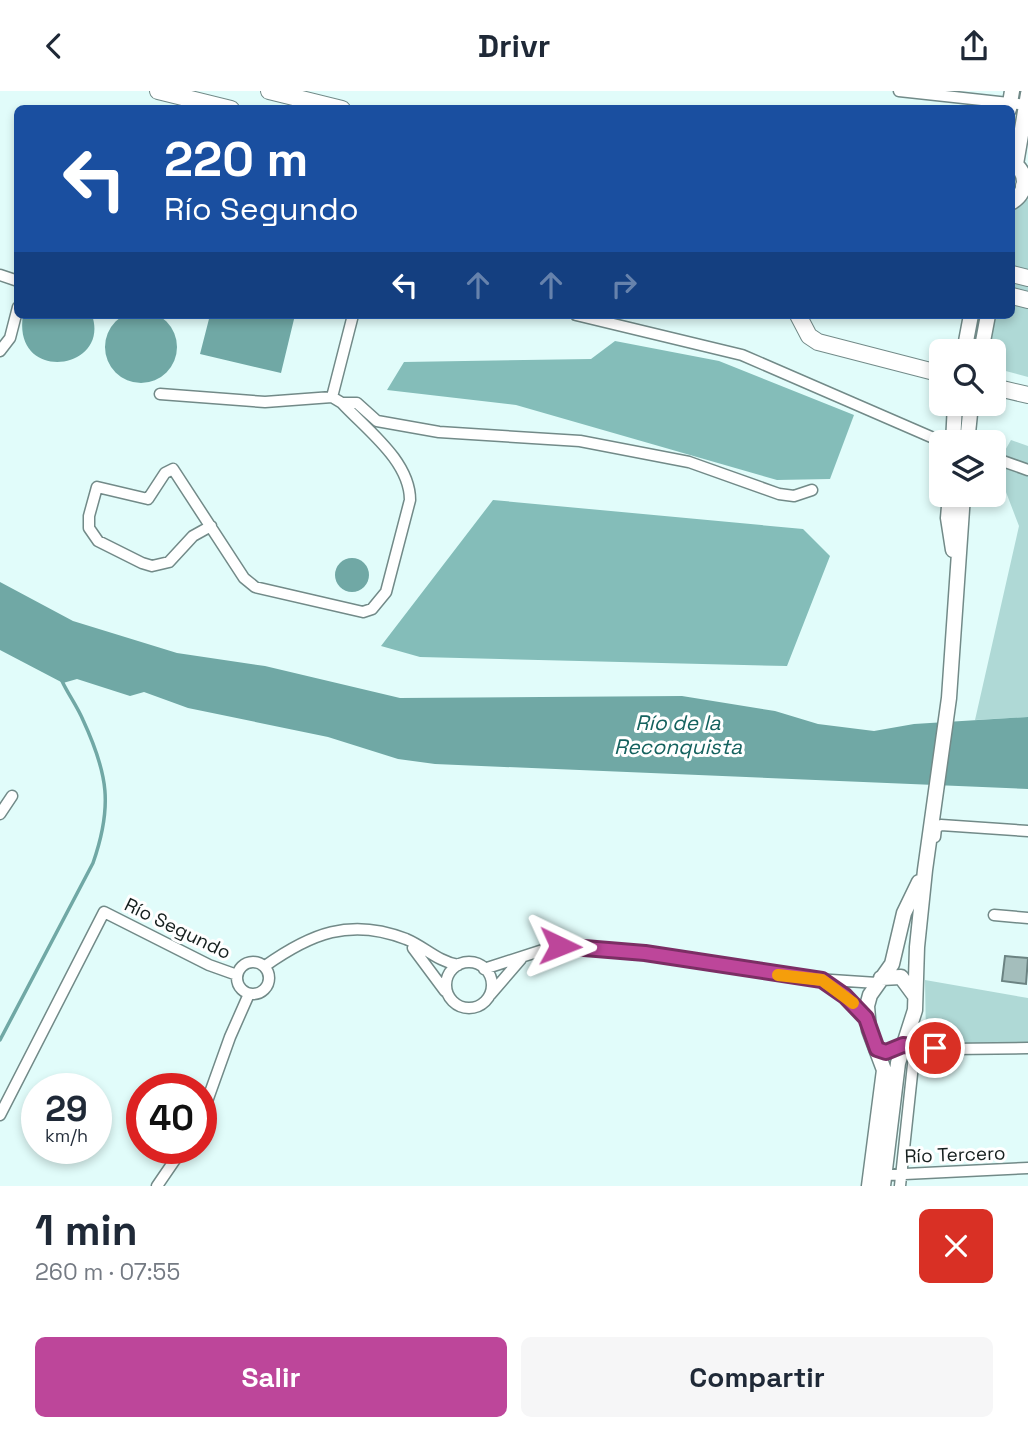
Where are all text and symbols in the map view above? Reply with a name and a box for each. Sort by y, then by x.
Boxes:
text: Drivr [478,26,550,66]
icon: back [35,27,73,65]
icon: share [955,27,993,65]
text: 220 m [164,128,308,190]
icon: left [49,133,140,224]
text: Río Segundo [164,189,359,229]
icon: left [386,266,424,304]
icon: ahead [459,266,497,304]
icon: ahead [532,266,570,304]
icon: right [605,266,643,304]
map controls [929,339,1006,507]
button: search [929,339,1006,416]
button: layers [929,430,1006,507]
water label: Río de la Reconquista [614,709,743,760]
street label: Río Segundo [120,892,235,965]
position arrow [523,909,597,983]
pin [905,1018,965,1078]
icon: arrive [916,1029,954,1067]
speed limit sign: 40 [126,1073,217,1164]
text: 29 [45,1087,88,1131]
text: km/h [45,1124,88,1147]
street label: Río Tercero [904,1140,1006,1169]
text: 1 min [35,1204,138,1257]
button: close [919,1209,993,1283]
text: 260 m · 07:55 [35,1257,180,1287]
button: Salir [35,1337,507,1417]
button: Compartir [521,1337,993,1417]

